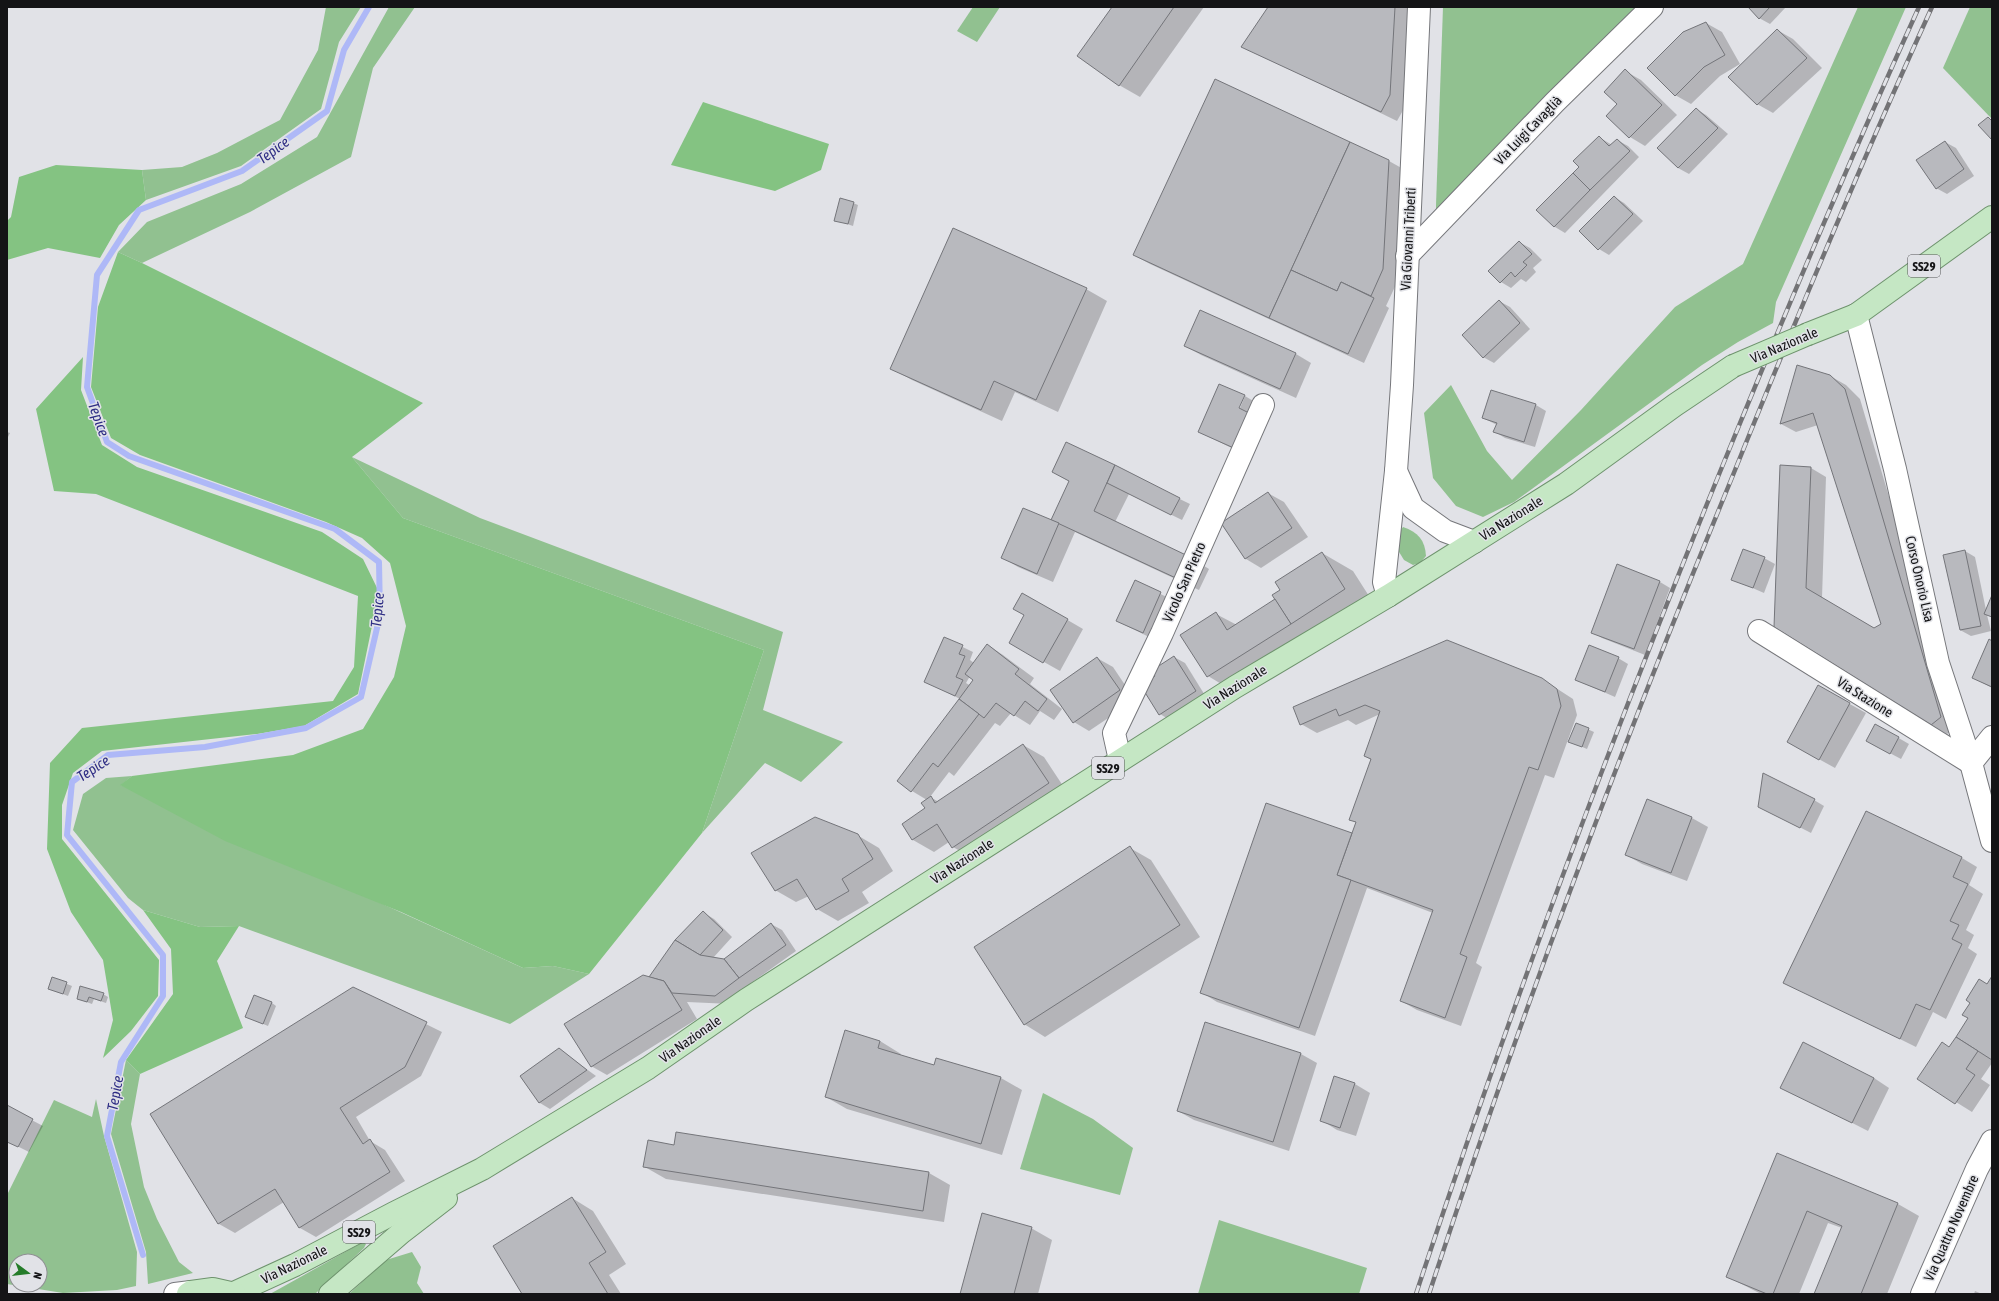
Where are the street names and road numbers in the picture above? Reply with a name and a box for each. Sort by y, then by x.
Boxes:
street label: Via Luigi Cavaglià [1491,92,1565,168]
street label: Via Giovanni Triberti [1397,187,1419,291]
road number: SS29 [1908,255,1940,277]
street label: Via Nazionale [1748,324,1820,366]
street label: Via Nazionale [1477,492,1545,544]
street label: Corso Onorio Lisa [1902,534,1938,624]
street label: Vicolo San Pietro [1159,540,1209,624]
street label: Via Nazionale [1201,661,1269,713]
street label: Via Stazione [1834,674,1896,720]
road number: SS29 [1092,757,1124,779]
street label: Via Nazionale [928,835,996,887]
street label: Via Nazionale [656,1012,724,1066]
street label: Via Quattro Novembre [1920,1172,1982,1284]
road number: SS29 [343,1221,375,1243]
street label: Via Nazionale [258,1241,330,1287]

